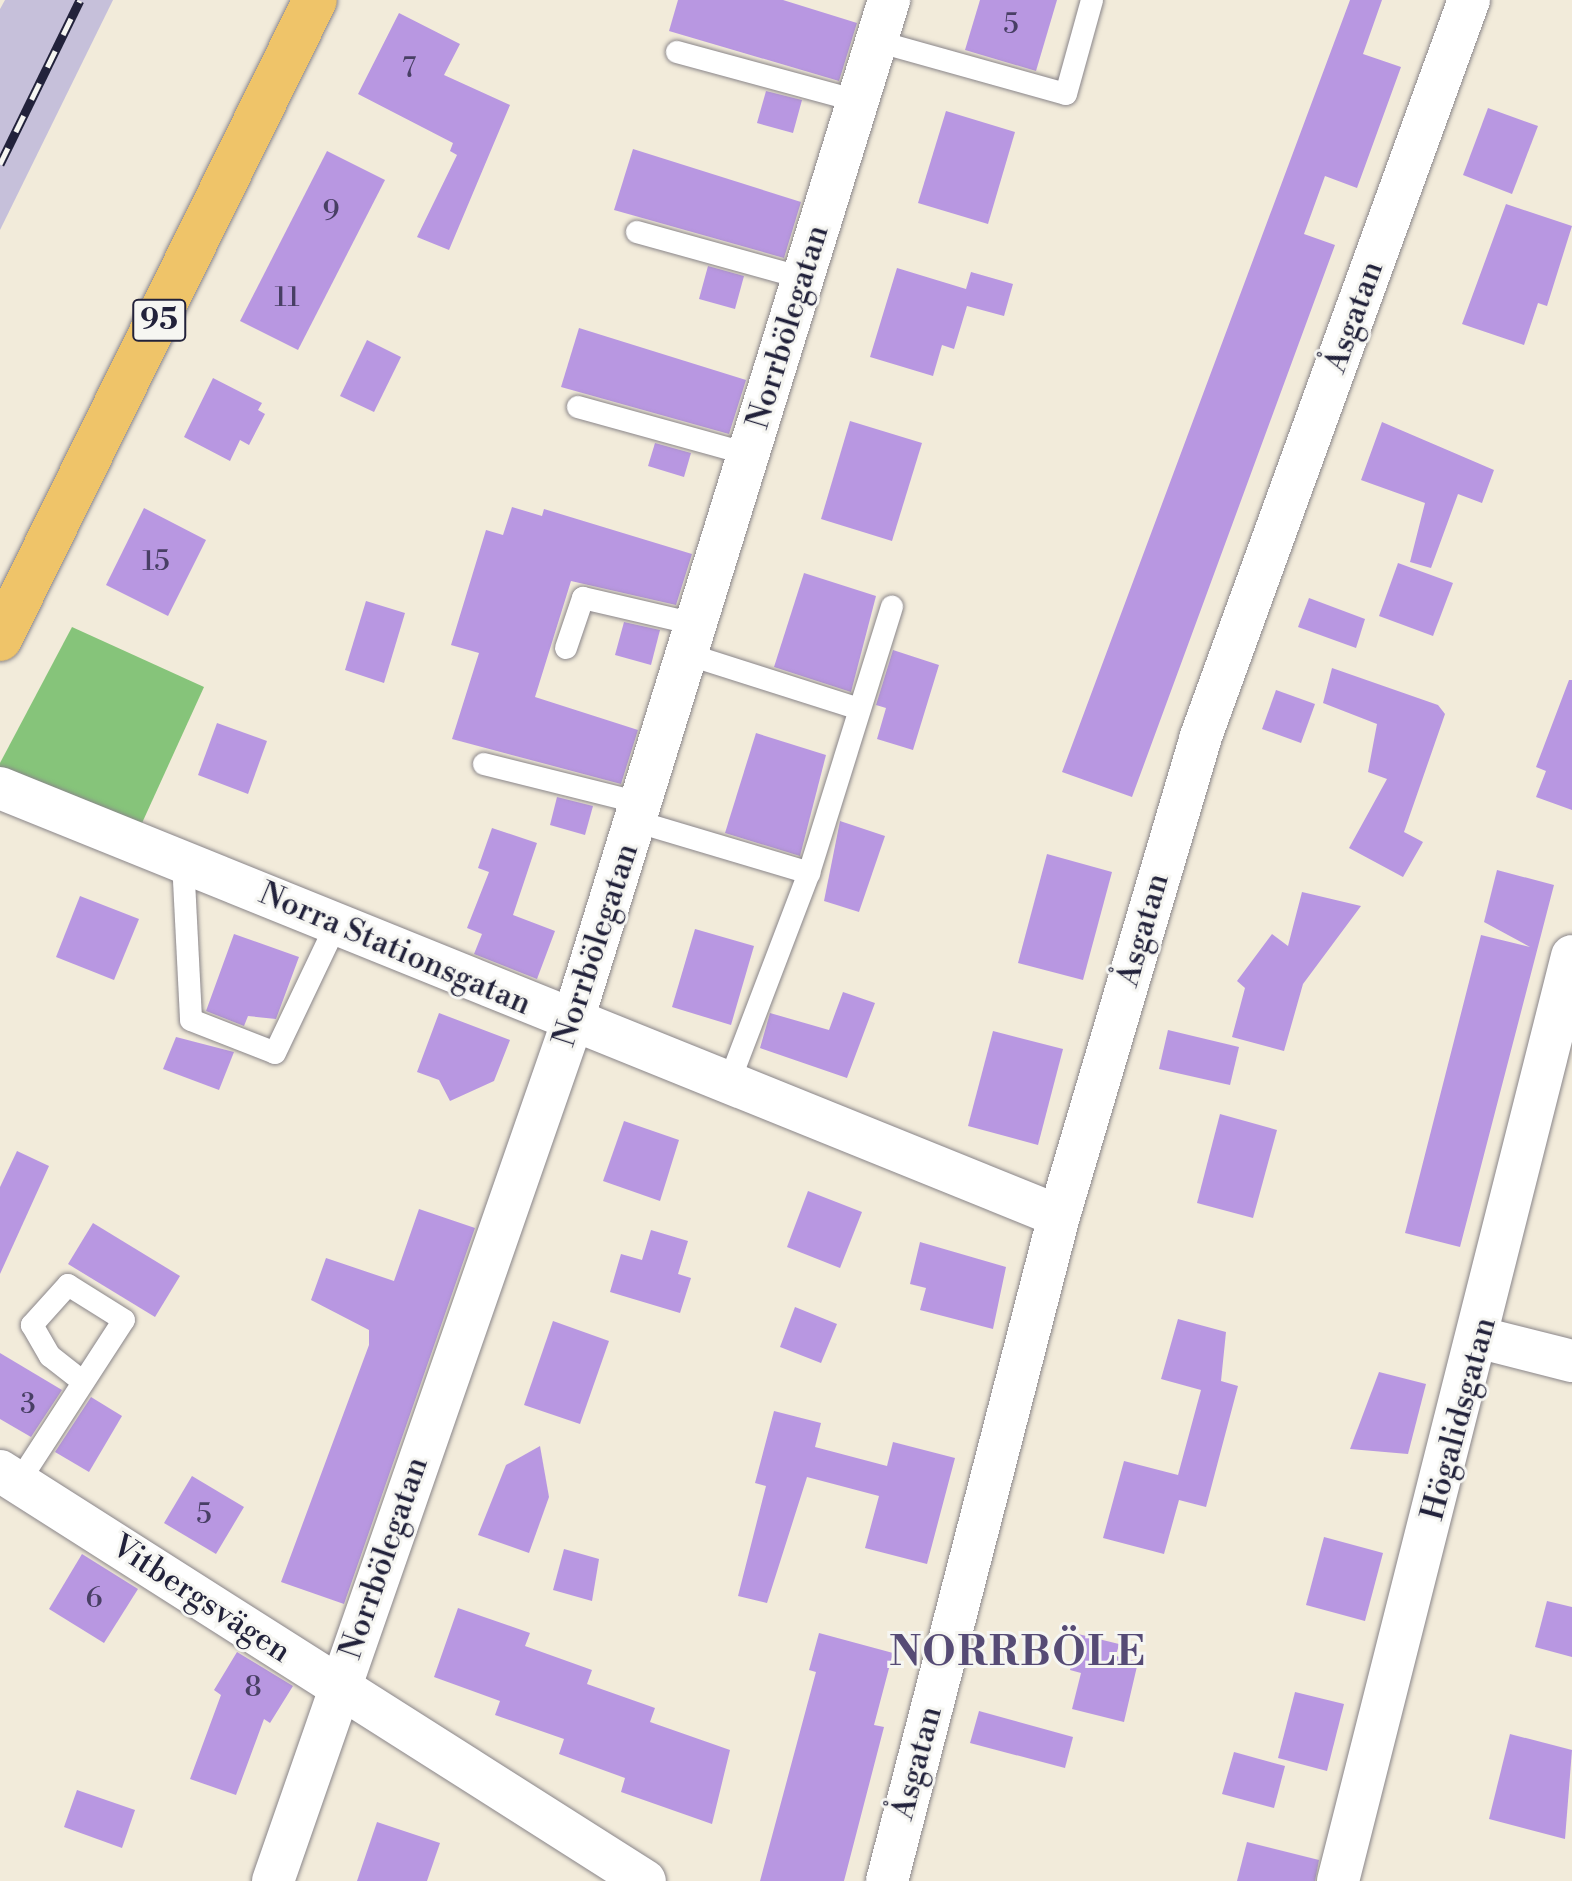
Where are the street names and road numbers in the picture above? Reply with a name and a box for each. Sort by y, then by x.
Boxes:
street label: Norrbölegatan [739,220,837,434]
street label: Åsgatan [1316,256,1392,378]
road number: 95 [131,294,187,346]
street label: Norrbölegatan [545,839,647,1051]
street label: Åsgatan [1109,869,1177,991]
street label: Norra Stationsgatan [253,874,537,1024]
street label: Högalidsgatan [1413,1313,1505,1525]
street label: Norrbölegatan [331,1452,437,1664]
street label: Vitbergsvägen [104,1527,298,1671]
street label: Åsgatan [883,1702,951,1824]

